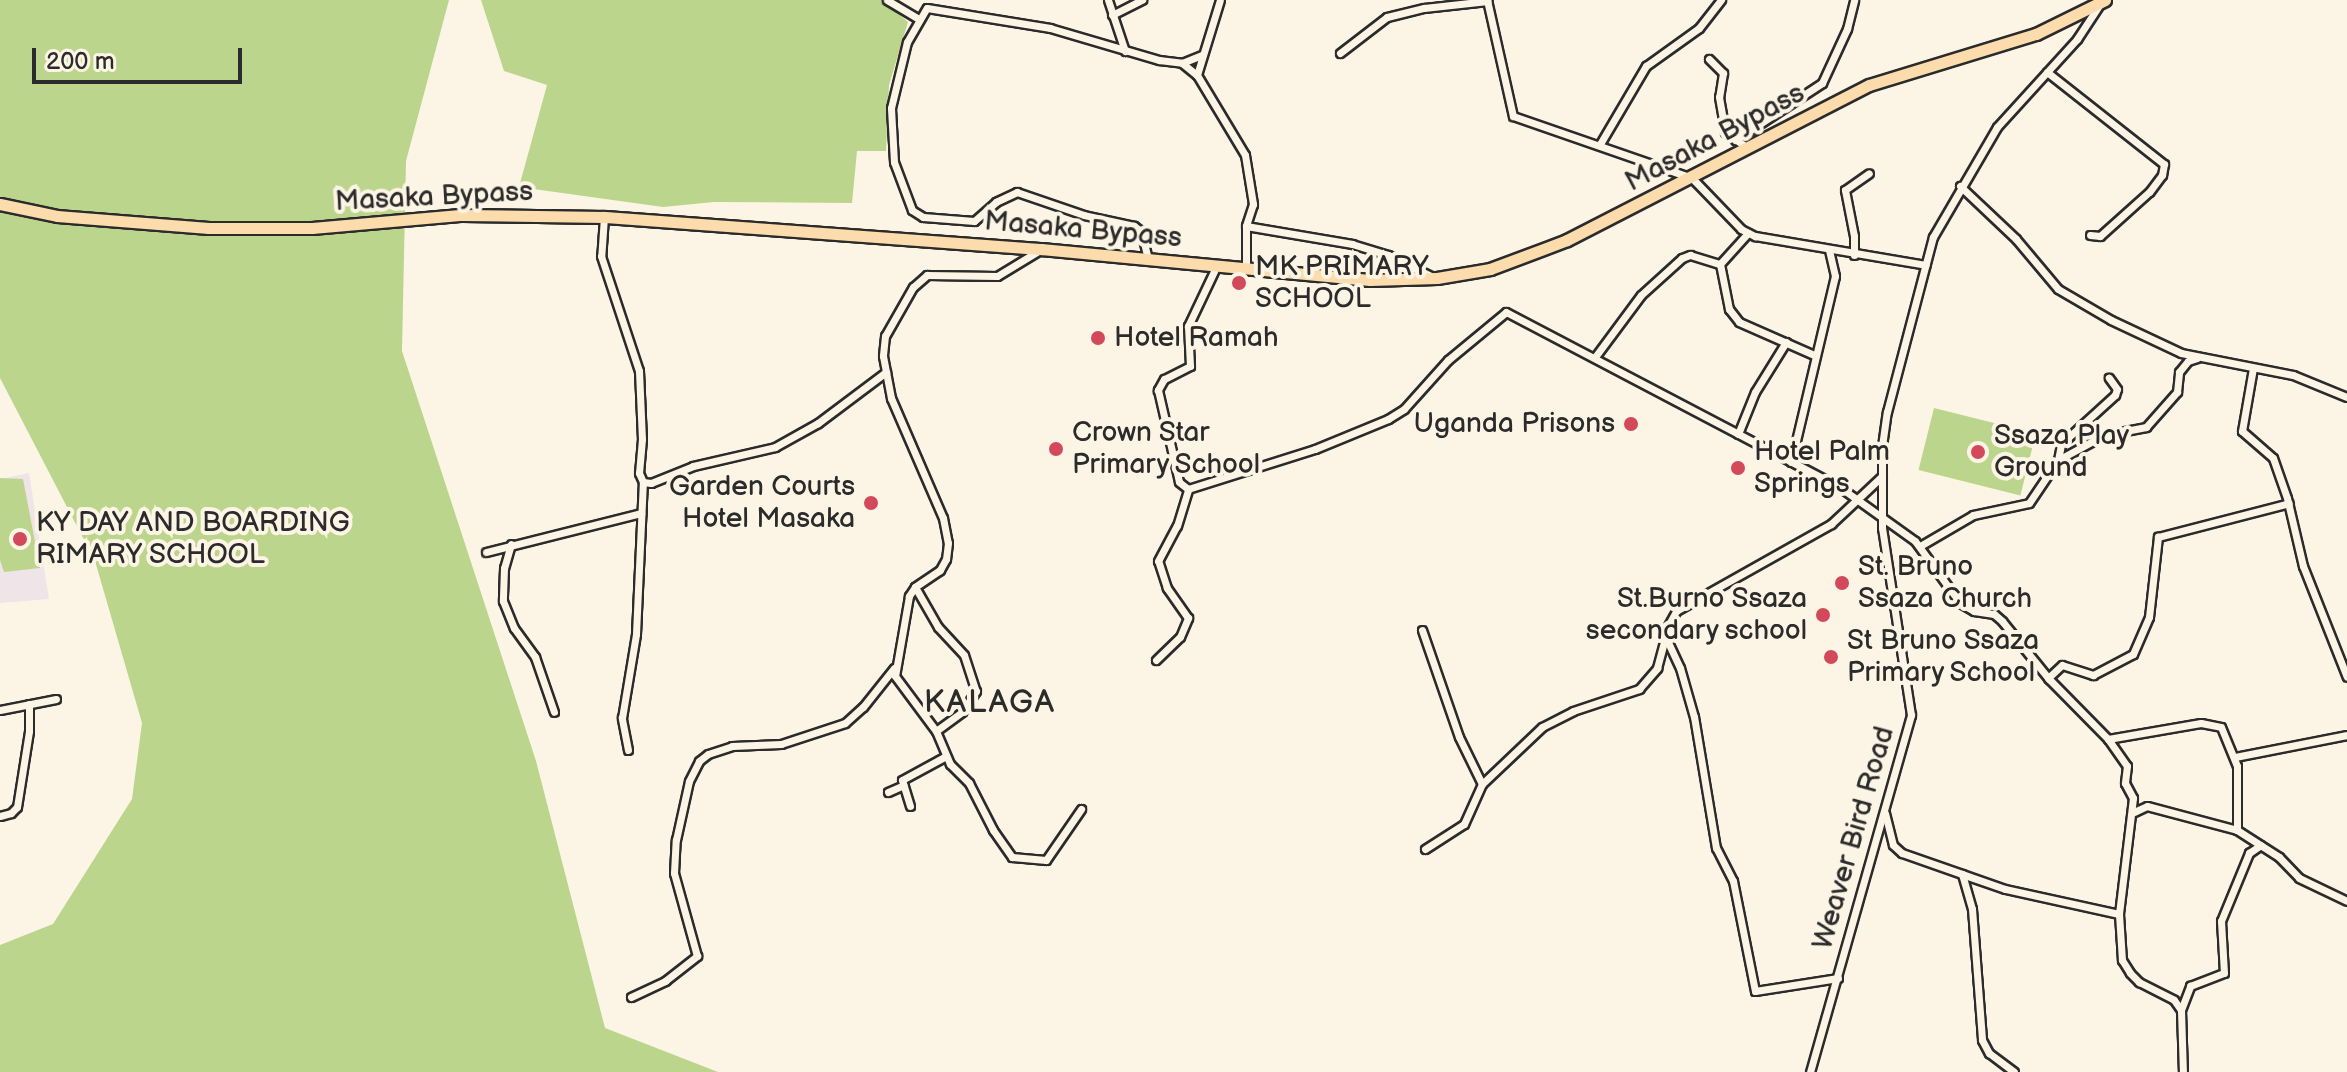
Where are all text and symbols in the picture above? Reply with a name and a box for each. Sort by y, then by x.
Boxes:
scale bar [36,32,246,82]
text: 200 m [46,47,115,76]
street label: Masaka Bypass [1620,77,1810,199]
street label: Masaka Bypass [334,175,534,219]
street label: Masaka Bypass [983,205,1183,255]
place label: MK PRIMARY SCHOOL [1255,250,1429,316]
marker: MK PRIMARY SCHOOL [1230,274,1248,292]
place label: Hotel Ramah [1114,321,1278,355]
marker: Hotel Ramah [1089,329,1107,347]
place label: Uganda Prisons [1414,407,1615,441]
marker: Uganda Prisons [1622,415,1640,433]
place label: Crown Star Primary School [1072,416,1262,482]
place label: Ssaza Play Ground [1994,419,2129,485]
place label: Hotel Palm Springs [1754,435,1890,501]
marker: Crown Star Primary School [1047,440,1065,458]
marker: Ssaza Play Ground [1969,443,1987,461]
marker: Hotel Palm Springs [1729,459,1747,477]
place label: Garden Courts Hotel Masaka [669,470,855,536]
marker: Garden Courts Hotel Masaka [862,494,880,512]
place label: KY DAY AND BOARDING RIMARY SCHOOL [36,506,350,572]
marker: KY DAY AND BOARDING RIMARY SCHOOL [11,530,29,548]
place label: St. Bruno Ssaza Church [1858,550,2032,616]
marker: St. Bruno Ssaza Church [1833,574,1851,592]
place label: St.Burno Ssaza secondary school [1584,582,1807,648]
marker: St.Burno Ssaza secondary school [1814,606,1832,624]
place label: St Bruno Ssaza Primary School [1847,624,2040,690]
marker: St Bruno Ssaza Primary School [1822,648,1840,666]
district label: KALAGA [924,684,1056,722]
street label: Weaver Bird Road [1806,723,1902,953]

